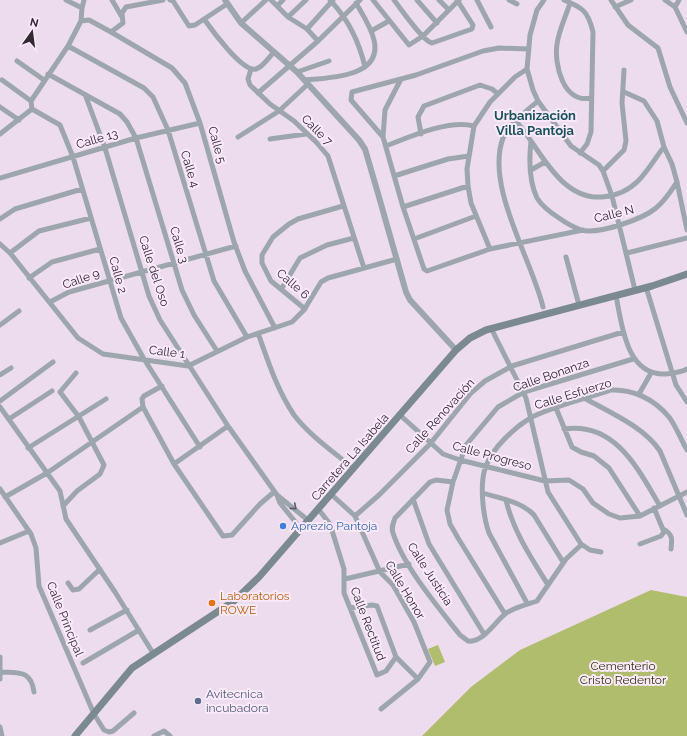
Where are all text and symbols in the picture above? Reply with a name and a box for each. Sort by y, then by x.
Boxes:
north arrow [12,12,52,52]
text: N [29,15,40,30]
district label: Urbanización Villa Pantoja [494,108,576,138]
street label: Calle 7 [299,112,336,149]
street label: Calle 5 [205,125,229,166]
street label: Calle 13 [74,126,120,152]
street label: Calle 4 [178,149,202,190]
street label: Calle N [593,202,635,226]
street label: Calle 3 [167,225,191,265]
street label: Calle del Oso [136,234,172,308]
street label: Calle 2 [106,255,130,295]
street label: Calle 9 [61,266,101,292]
street label: Calle 6 [274,266,312,302]
street label: Calle 1 [148,343,186,361]
street label: Calle Bonanza [511,355,591,395]
street label: Calle Renovación [403,376,477,456]
street label: Calle Esfuerzo [533,376,613,412]
street label: Carretera La Isabela [308,411,392,503]
street label: Calle Progreso [451,439,533,473]
one-way arrow [289,503,296,510]
place label: Aprezio Pantoja [291,519,377,533]
marker: Aprezio Pantoja [278,521,288,531]
street label: Calle Justicia [404,540,456,608]
street label: Calle Honor [382,558,428,622]
street label: Calle Principal [44,580,87,659]
street label: Calle Rectitud [347,585,389,663]
place label: Laboratorios ROWE [220,589,290,617]
marker: Laboratorios ROWE [207,598,217,608]
park label: Cementerio Cristo Redentor [580,659,667,687]
place label: Avitecnica incubadora [206,687,269,715]
marker: Avitecnica incubadora [193,696,203,706]

